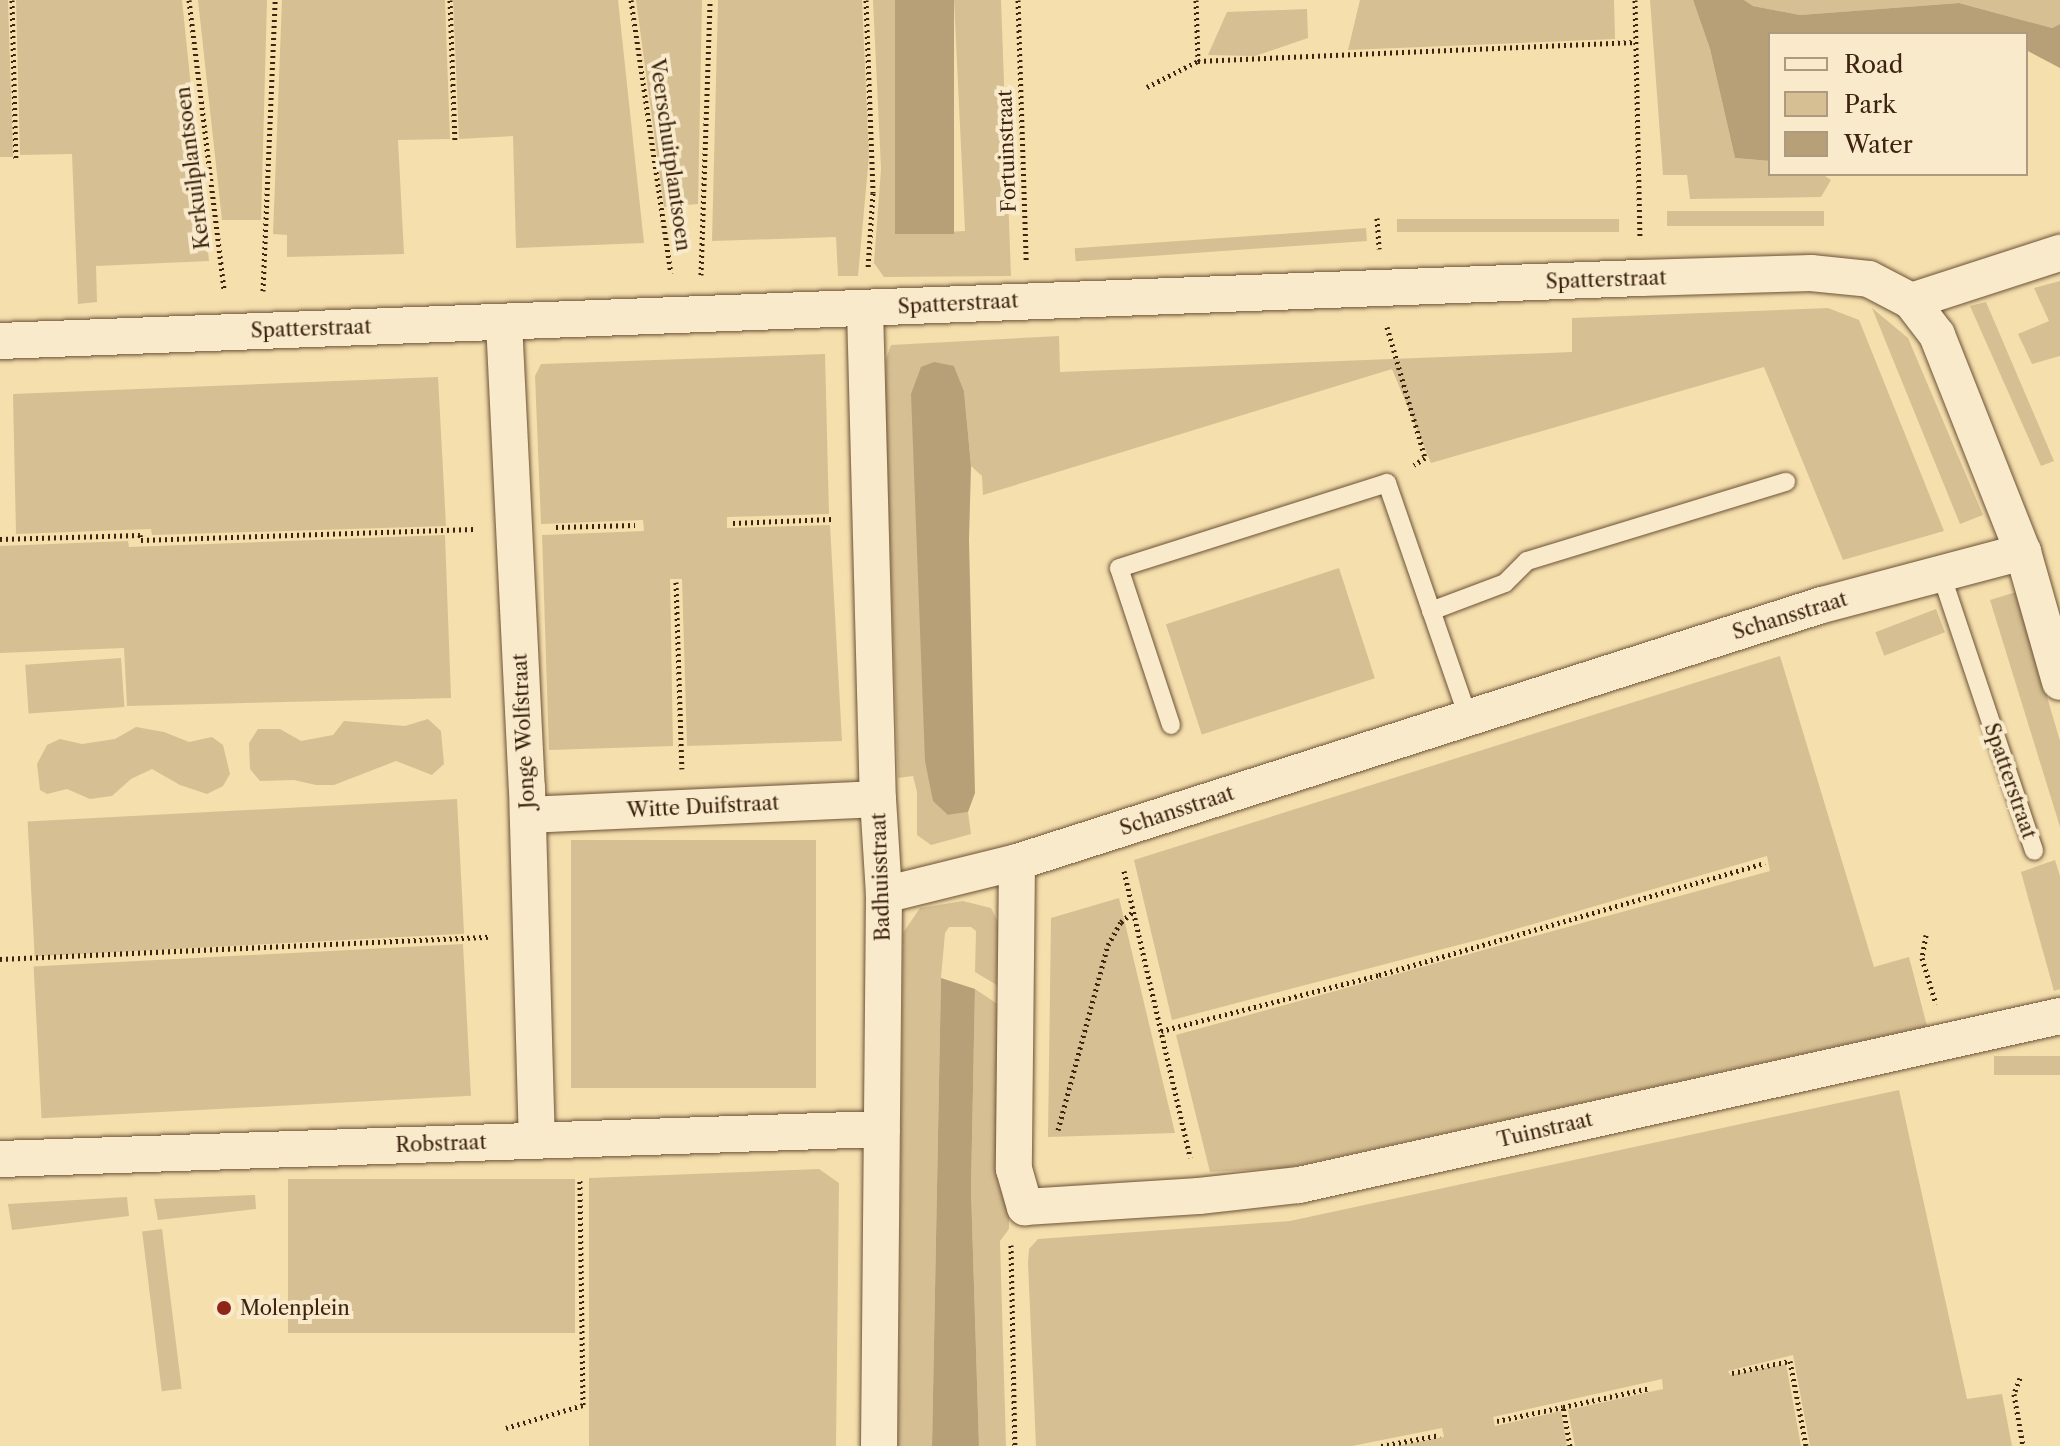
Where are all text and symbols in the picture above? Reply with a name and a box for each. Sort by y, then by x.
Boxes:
legend [1768,32,2028,176]
text: Road [1844,50,1903,79]
street label: Veerschuitplantsoen [645,57,695,253]
street label: Kerkuilplantsoen [171,85,215,251]
street label: Fortuinstraat [993,89,1021,213]
text: Park [1844,90,1896,119]
text: Water [1844,130,1913,159]
street label: Spatterstraat [1545,266,1667,294]
street label: Spatterstraat [897,289,1019,319]
street label: Spatterstraat [250,315,372,343]
street label: Schansstraat [1730,587,1850,645]
street label: Jonge Wolfstraat [508,652,540,810]
street label: Spatterstraat [1979,720,2041,842]
street label: Schansstraat [1117,781,1237,841]
street label: Witte Duifstraat [626,791,780,823]
street label: Badhuisstraat [867,812,895,942]
street label: Tuinstraat [1495,1107,1595,1153]
street label: Robstraat [395,1130,487,1158]
place label: Molenplein [240,1296,350,1320]
marker: Molenplein [215,1299,233,1317]

